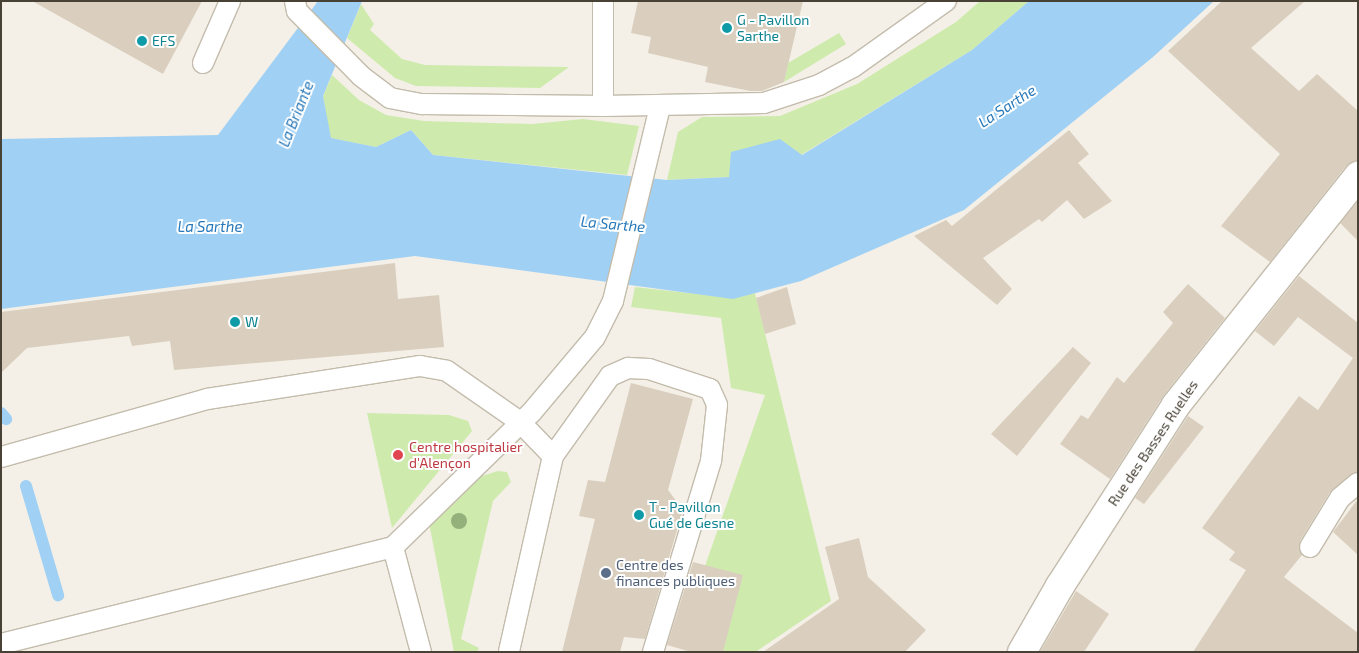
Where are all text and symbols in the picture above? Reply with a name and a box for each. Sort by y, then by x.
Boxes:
place label: G - Pavillon Sarthe [737,12,810,44]
marker: G - Pavillon Sarthe [721,22,733,34]
place label: EFS [152,33,175,49]
marker: EFS [136,35,148,47]
water label: La Briante [275,78,317,150]
water label: La Sarthe [975,81,1039,131]
water label: La Sarthe [580,212,646,236]
water label: La Sarthe [178,218,242,236]
place label: W [245,314,258,330]
marker: W [229,316,241,328]
street label: Rue des Basses Ruelles [1105,377,1201,509]
place label: Centre hospitalier d'Alençon [409,439,523,472]
marker: Centre hospitalier d'Alençon [391,448,405,462]
place label: T - Pavillon Gué de Gesne [649,499,734,532]
marker: T - Pavillon Gué de Gesne [633,509,645,521]
place label: Centre des finances publiques [616,557,735,590]
marker: Centre des finances publiques [600,567,612,579]

